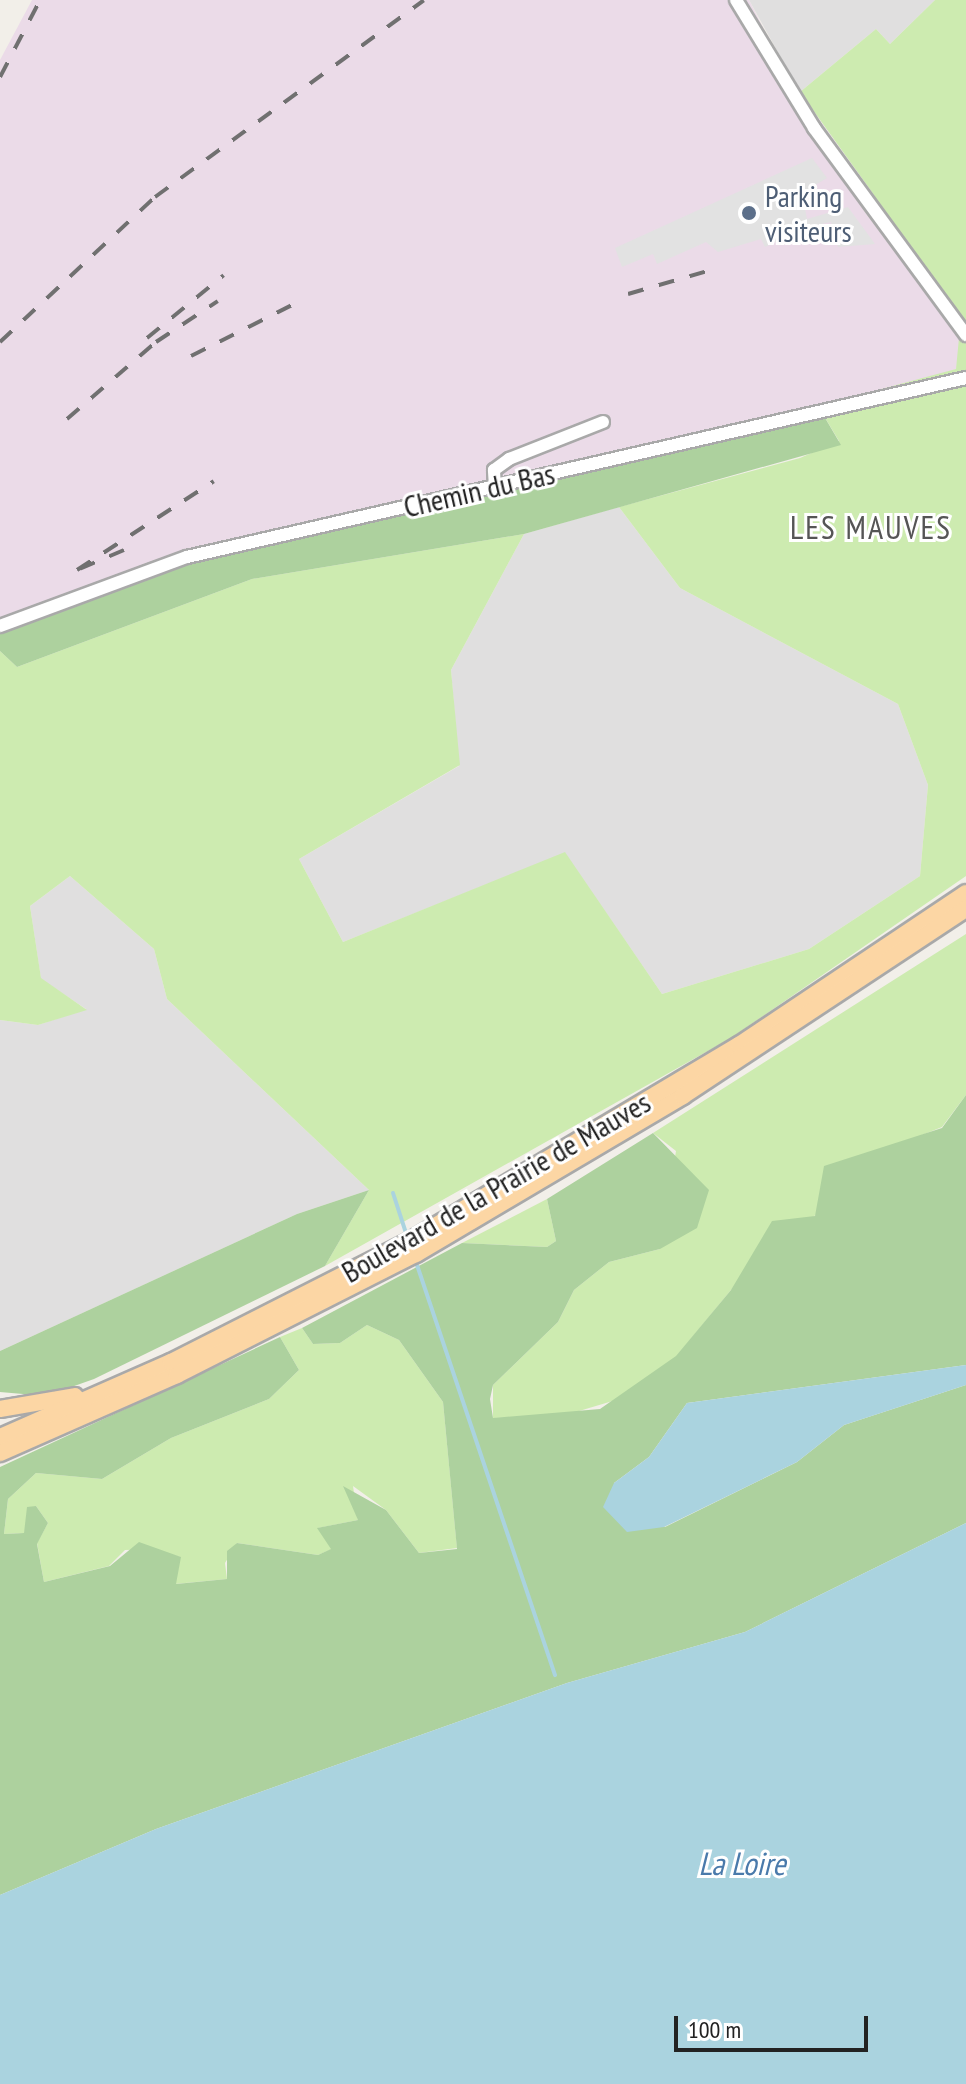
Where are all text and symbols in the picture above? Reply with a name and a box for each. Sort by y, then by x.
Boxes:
place label: Parking visiteurs [765,178,852,248]
marker: Parking visiteurs [740,204,758,222]
street label: Chemin du Bas [400,455,558,525]
district label: LES MAUVES [790,508,952,546]
street label: Boulevard de la Prairie de Mauves [335,1084,657,1290]
water label: La Loire [698,1844,786,1882]
scale bar [678,2000,872,2050]
text: 100 m [688,2014,741,2045]

